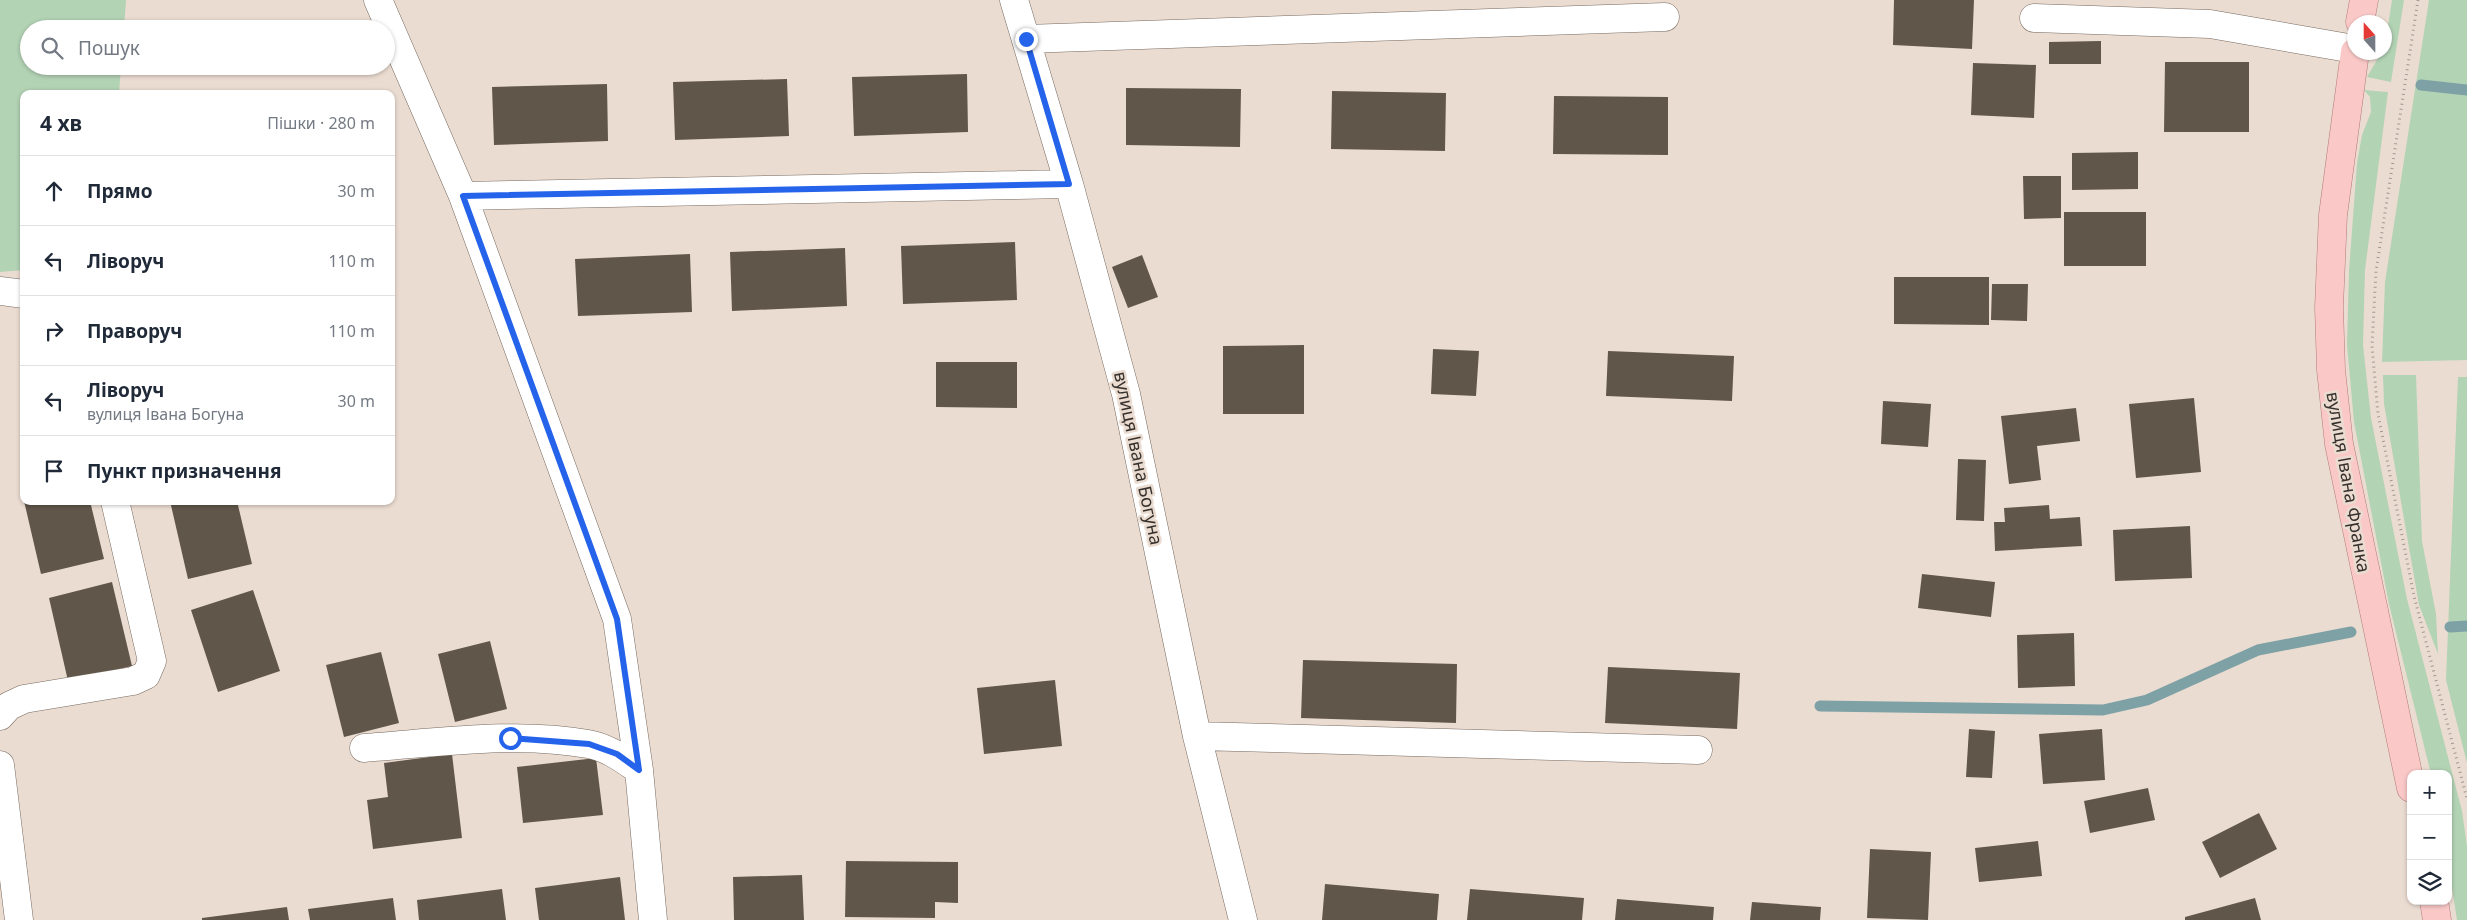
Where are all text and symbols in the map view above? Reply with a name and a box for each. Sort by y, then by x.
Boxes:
north arrow [2347,15,2392,60]
search box [20,20,395,75]
route end [1015,28,1038,51]
icon: search [38,34,66,62]
text: Пошук [78,35,140,61]
text: 4 хв [40,109,82,137]
text: Пішки · 280 m [267,112,375,134]
icon: ahead [40,177,68,205]
text: Прямо [87,178,153,204]
text: 30 m [338,180,375,202]
icon: left [40,247,68,275]
text: Ліворуч [87,248,164,274]
text: 110 m [328,250,375,272]
icon: right [40,317,68,345]
text: Праворуч [87,318,182,344]
text: 110 m [328,320,375,342]
street label: вулиця Івана Богуна [1109,369,1169,547]
text: Ліворуч [87,377,164,403]
icon: left [40,387,68,415]
text: 30 m [338,390,375,412]
street label: вулиця Івана Франка [2321,390,2377,574]
text: вулиця Івана Богуна [87,403,244,425]
icon: arrive [40,457,68,485]
text: Пункт призначення [87,458,281,484]
route start [499,727,522,750]
map controls [2407,770,2452,905]
button: + [2407,770,2452,815]
button: − [2407,815,2452,860]
button: layers [2407,860,2452,905]

